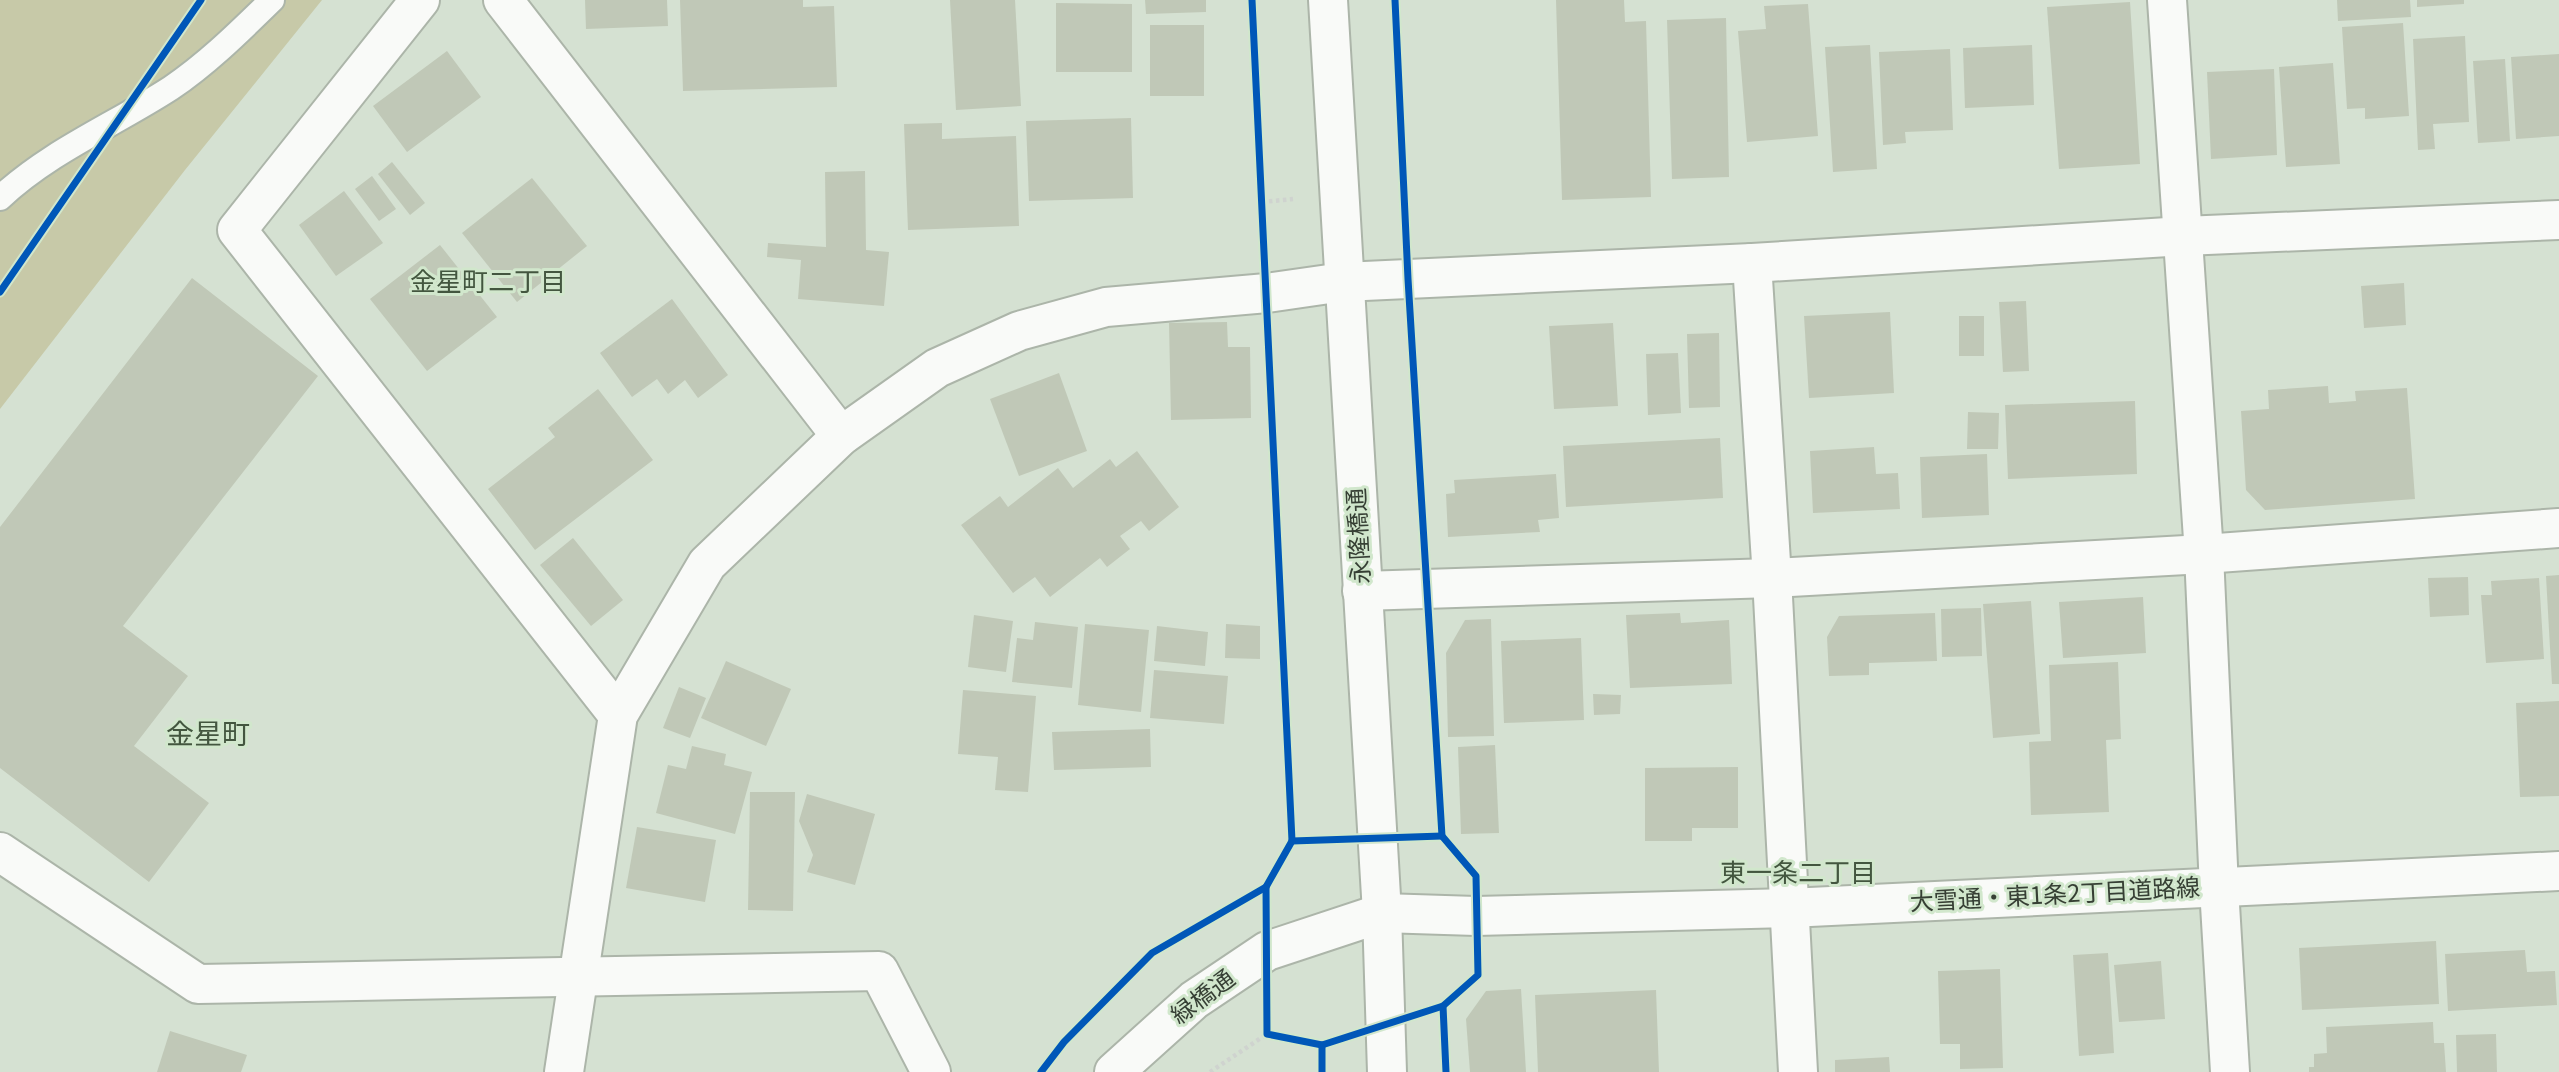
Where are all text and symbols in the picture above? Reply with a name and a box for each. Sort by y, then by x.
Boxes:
district label: 金星町二丁目 [410,261,566,298]
street label: 永隆橋通 [1337,487,1376,585]
district label: 金星町 [166,712,250,752]
district label: 東一条二丁目 [1720,852,1876,889]
street label: 大雪通・東1条2丁目道路線 [1909,867,2201,918]
street label: 緑橋通 [1162,959,1241,1031]

